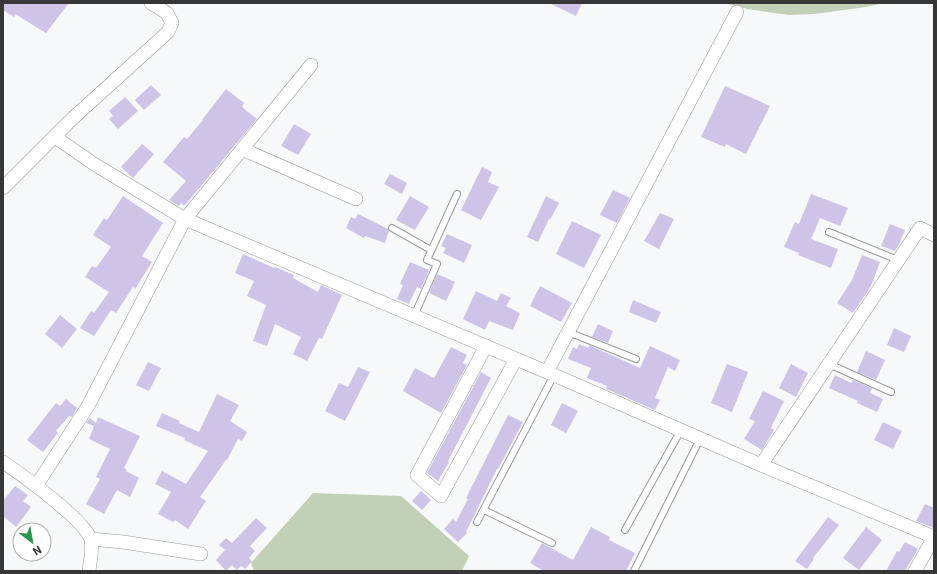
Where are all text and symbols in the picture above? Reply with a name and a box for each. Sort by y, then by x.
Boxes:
north arrow [12,522,52,562]
text: N [30,543,44,558]

